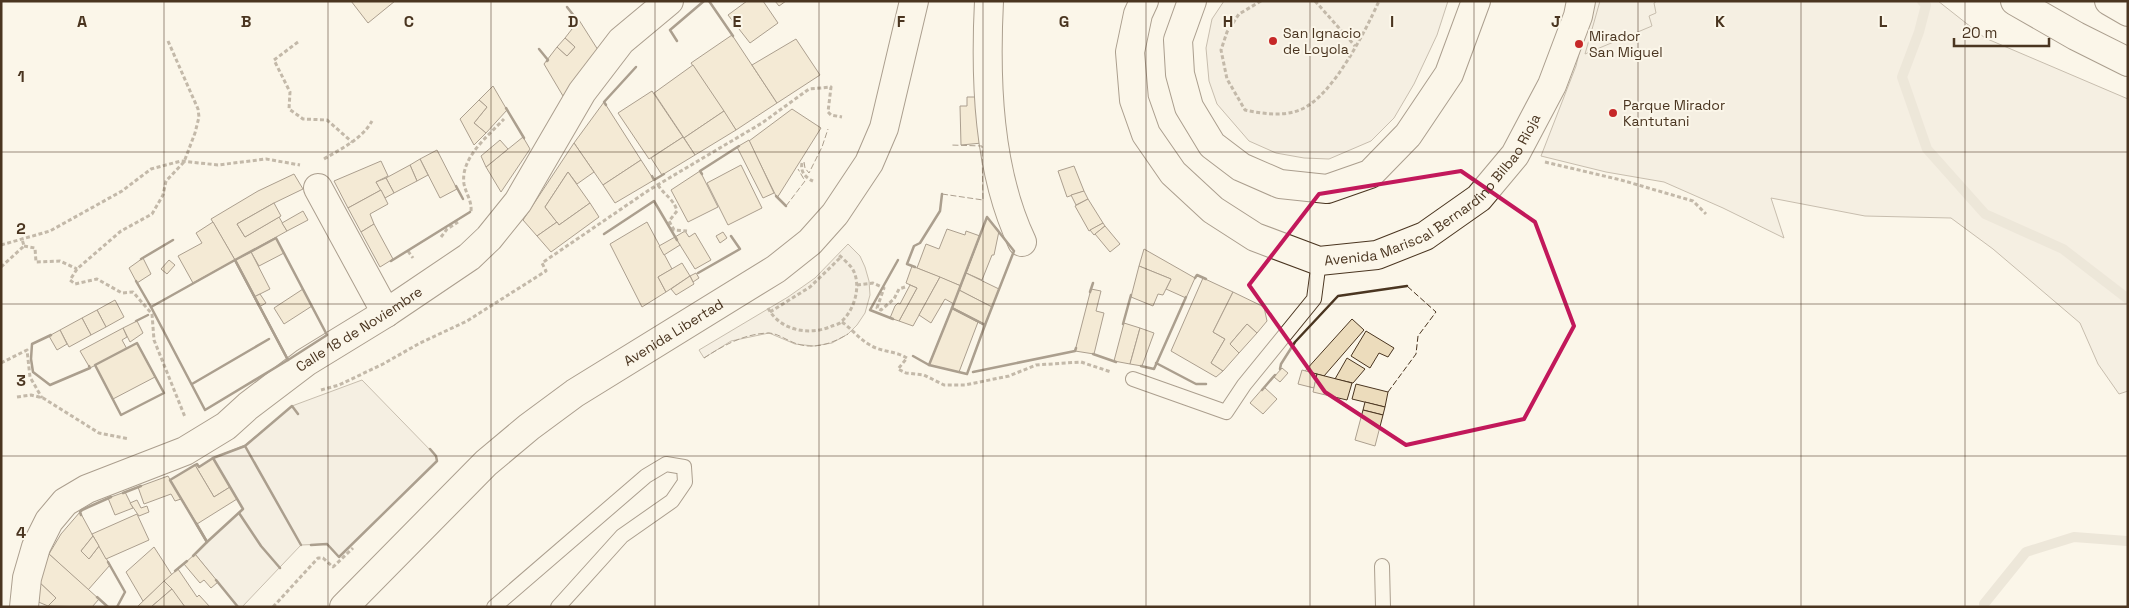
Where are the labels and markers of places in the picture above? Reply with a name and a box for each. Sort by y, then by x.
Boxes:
place label: San Ignacio de Loyola [1283,24,1361,58]
place label: Mirador San Miguel [1589,27,1663,61]
marker: San Ignacio de Loyola [1267,35,1279,47]
marker: Mirador San Miguel [1573,38,1585,50]
place label: Parque Mirador Kantutani [1623,96,1725,130]
marker: Parque Mirador Kantutani [1607,107,1619,119]

